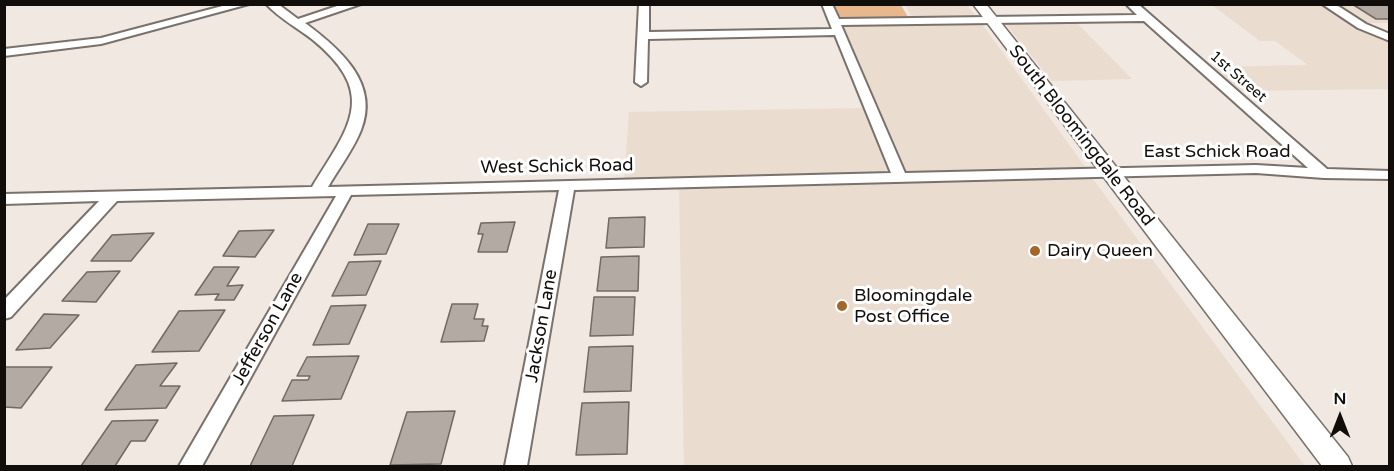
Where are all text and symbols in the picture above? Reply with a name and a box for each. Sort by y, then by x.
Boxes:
street label: South Bloomingdale Road [1004,41,1158,231]
street label: 1st Street [1206,48,1270,106]
street label: East Schick Road [1143,141,1291,163]
street label: West Schick Road [480,155,634,179]
place label: Dairy Queen [1047,240,1153,262]
marker: Dairy Queen [1028,244,1042,258]
street label: Jackson Lane [521,268,563,384]
street label: Jefferson Lane [228,269,308,389]
place label: Bloomingdale Post Office [854,285,972,328]
marker: Bloomingdale Post Office [835,299,849,313]
north arrow [1310,387,1370,447]
text: N [1334,389,1346,409]

